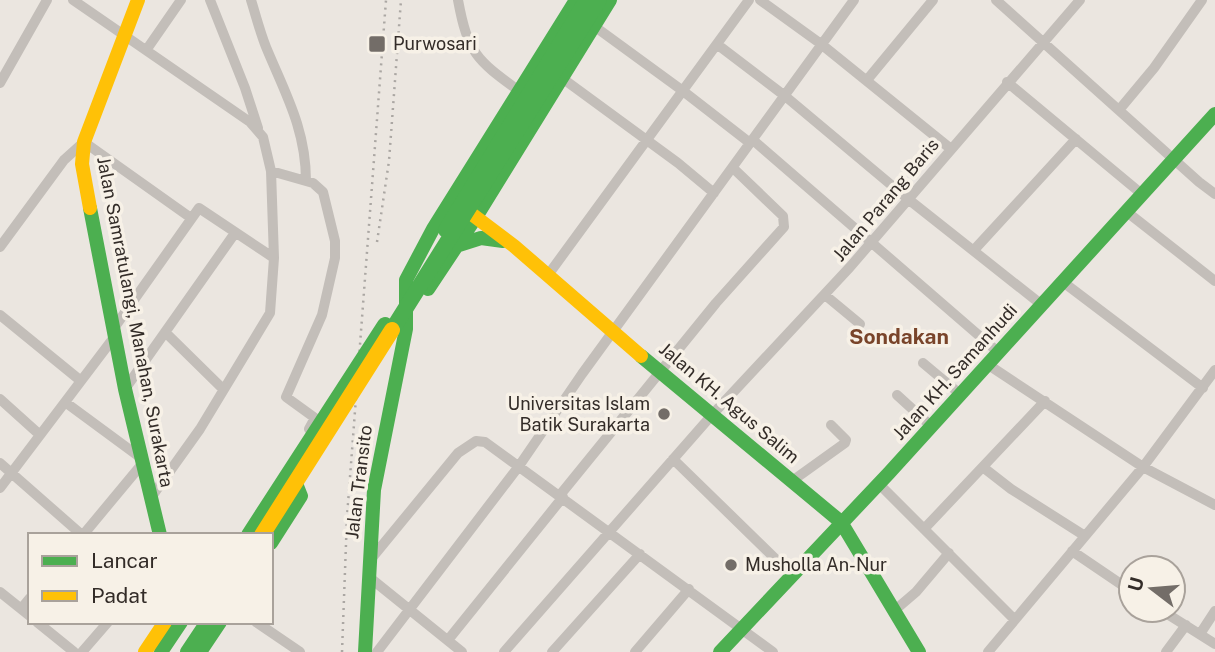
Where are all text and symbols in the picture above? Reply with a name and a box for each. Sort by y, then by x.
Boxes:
place label: Purwosari [393,33,477,54]
marker: Purwosari [367,34,387,54]
street label: Jalan Parang Baris [828,134,943,265]
street label: Jalan Samratulangi, Manahan, Surakarta [93,155,178,489]
street label: Jalan KH. Samanhudi [888,299,1021,444]
district label: Sondakan [849,324,949,349]
street label: Jalan KH. Agus Salim [655,338,804,467]
place label: Universitas Islam Batik Surakarta [508,393,650,435]
marker: Universitas Islam Batik Surakarta [656,406,672,422]
street label: Jalan Transito [341,424,376,540]
legend [28,533,273,624]
text: Lancar [91,548,158,573]
place label: Musholla An-Nur [745,554,887,575]
north arrow [1117,554,1187,624]
marker: Musholla An-Nur [723,557,739,573]
text: U [1123,575,1148,594]
text: Padat [91,583,148,608]

